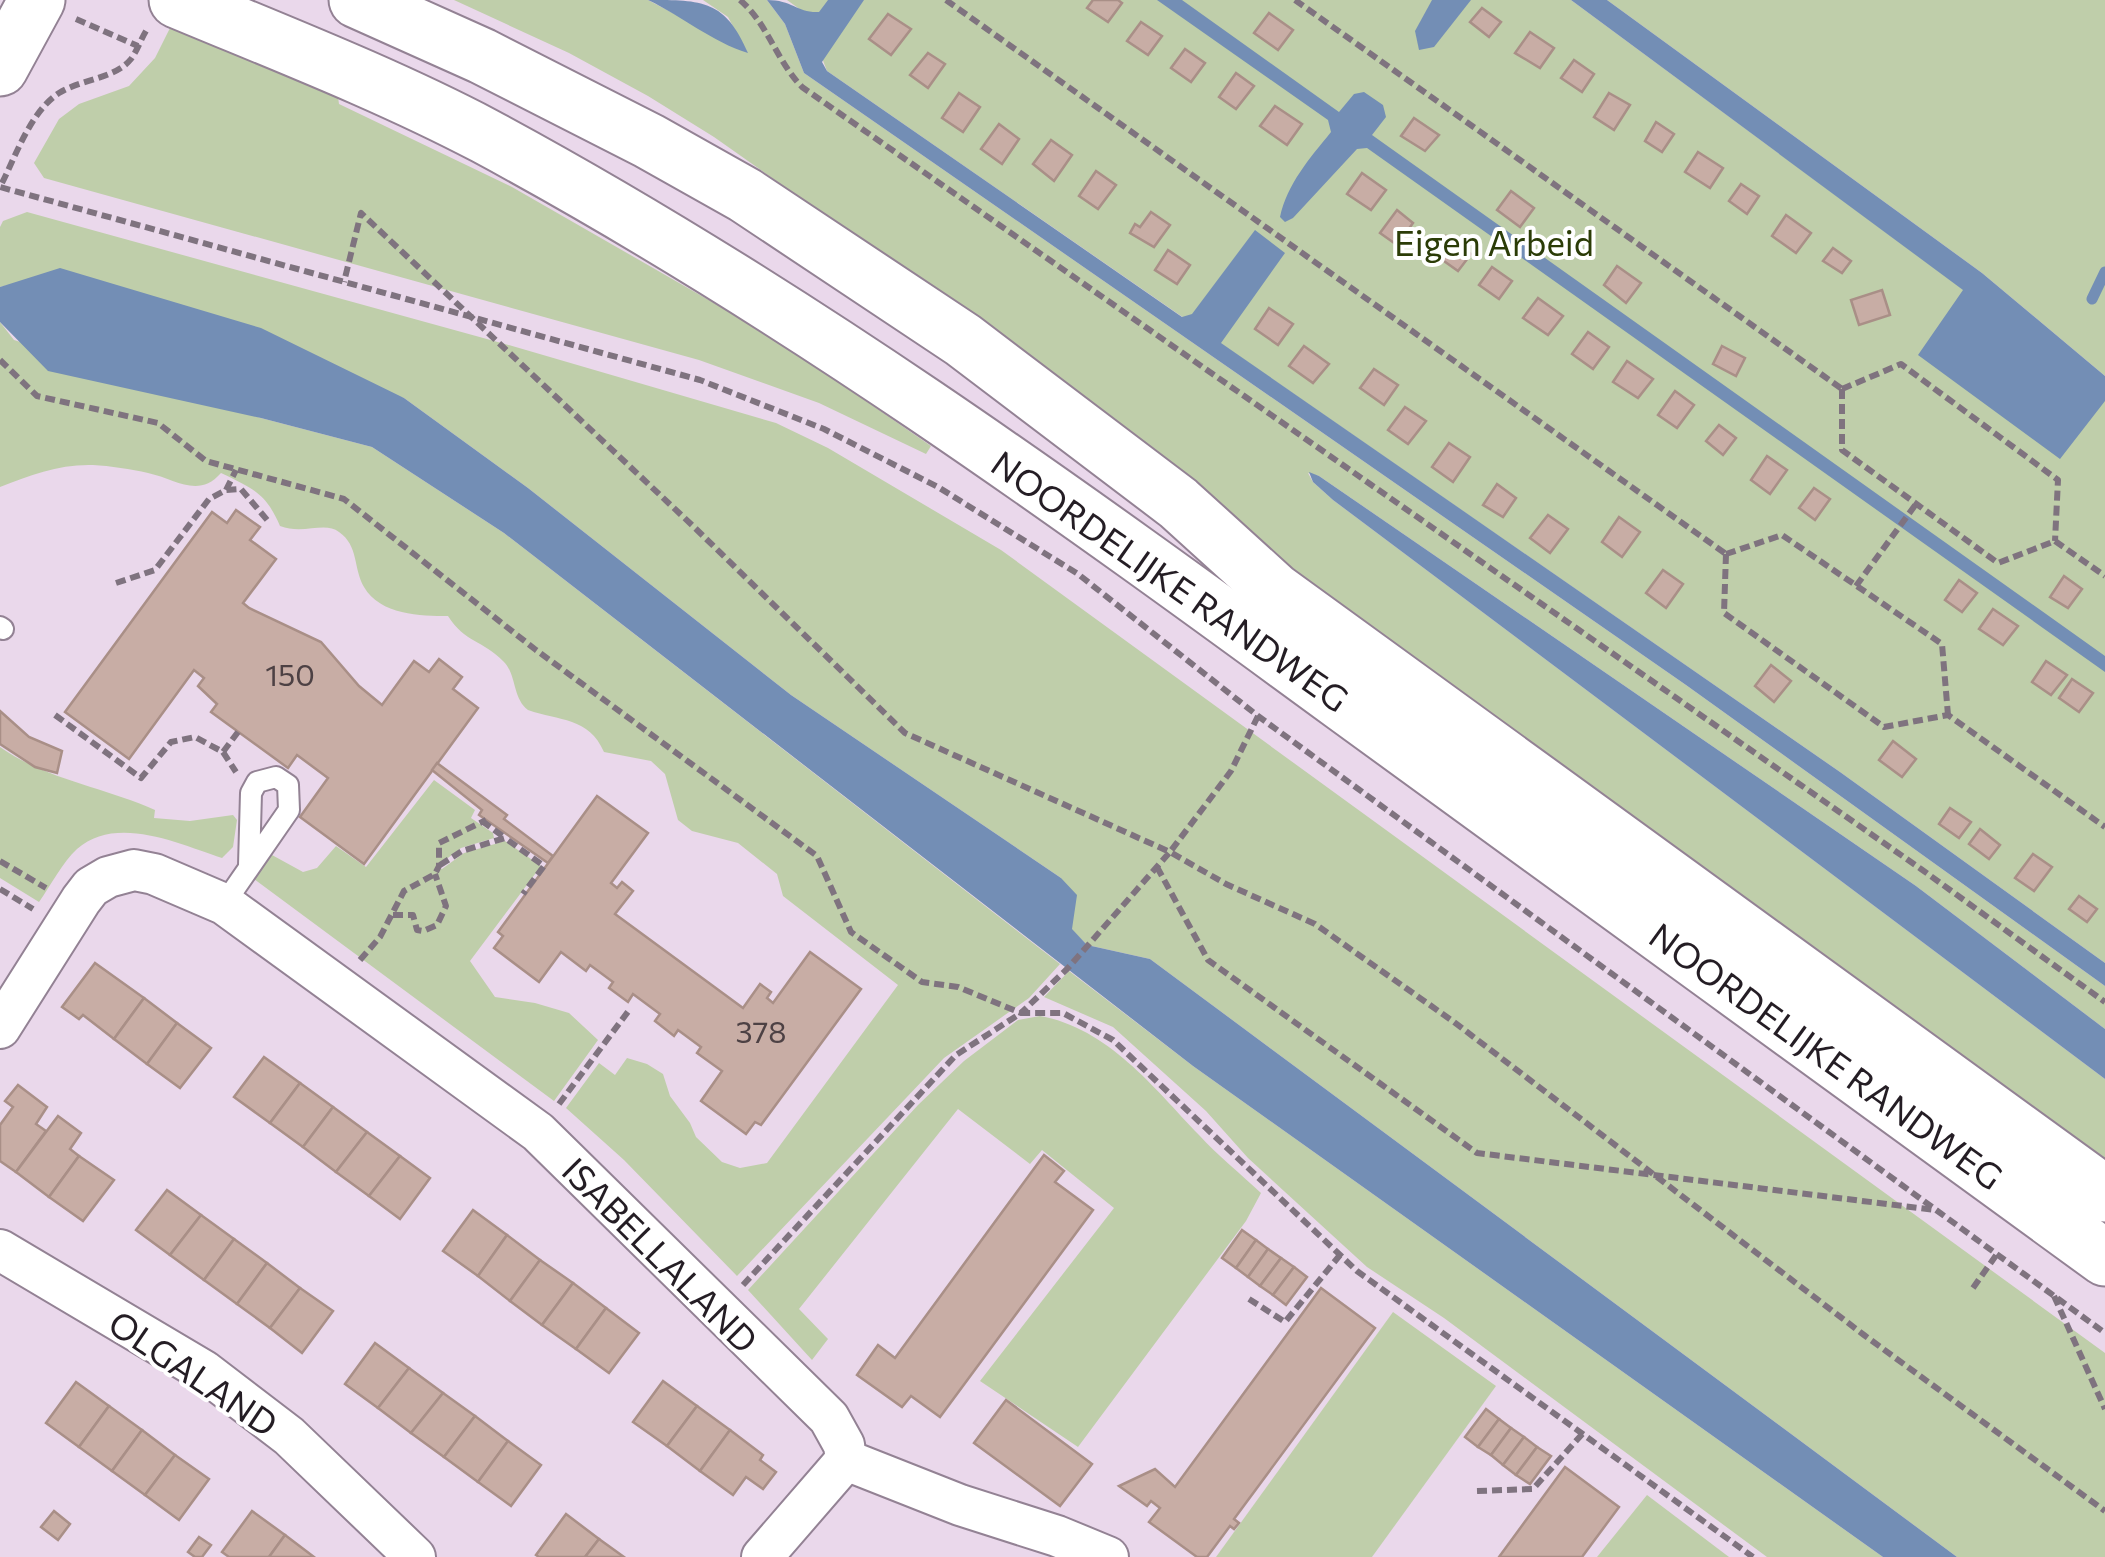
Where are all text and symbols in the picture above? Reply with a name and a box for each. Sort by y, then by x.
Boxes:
park label: Eigen Arbeid [1394,220,1594,263]
street label: NOORDELIJKE RANDWEG [984,440,1358,720]
house number: 150 [265,655,315,692]
street label: NOORDELIJKE RANDWEG [1642,912,2012,1198]
house number: 378 [736,1012,786,1049]
street label: ISABELLALAND [554,1147,768,1361]
street label: OLGALAND [102,1300,286,1444]

